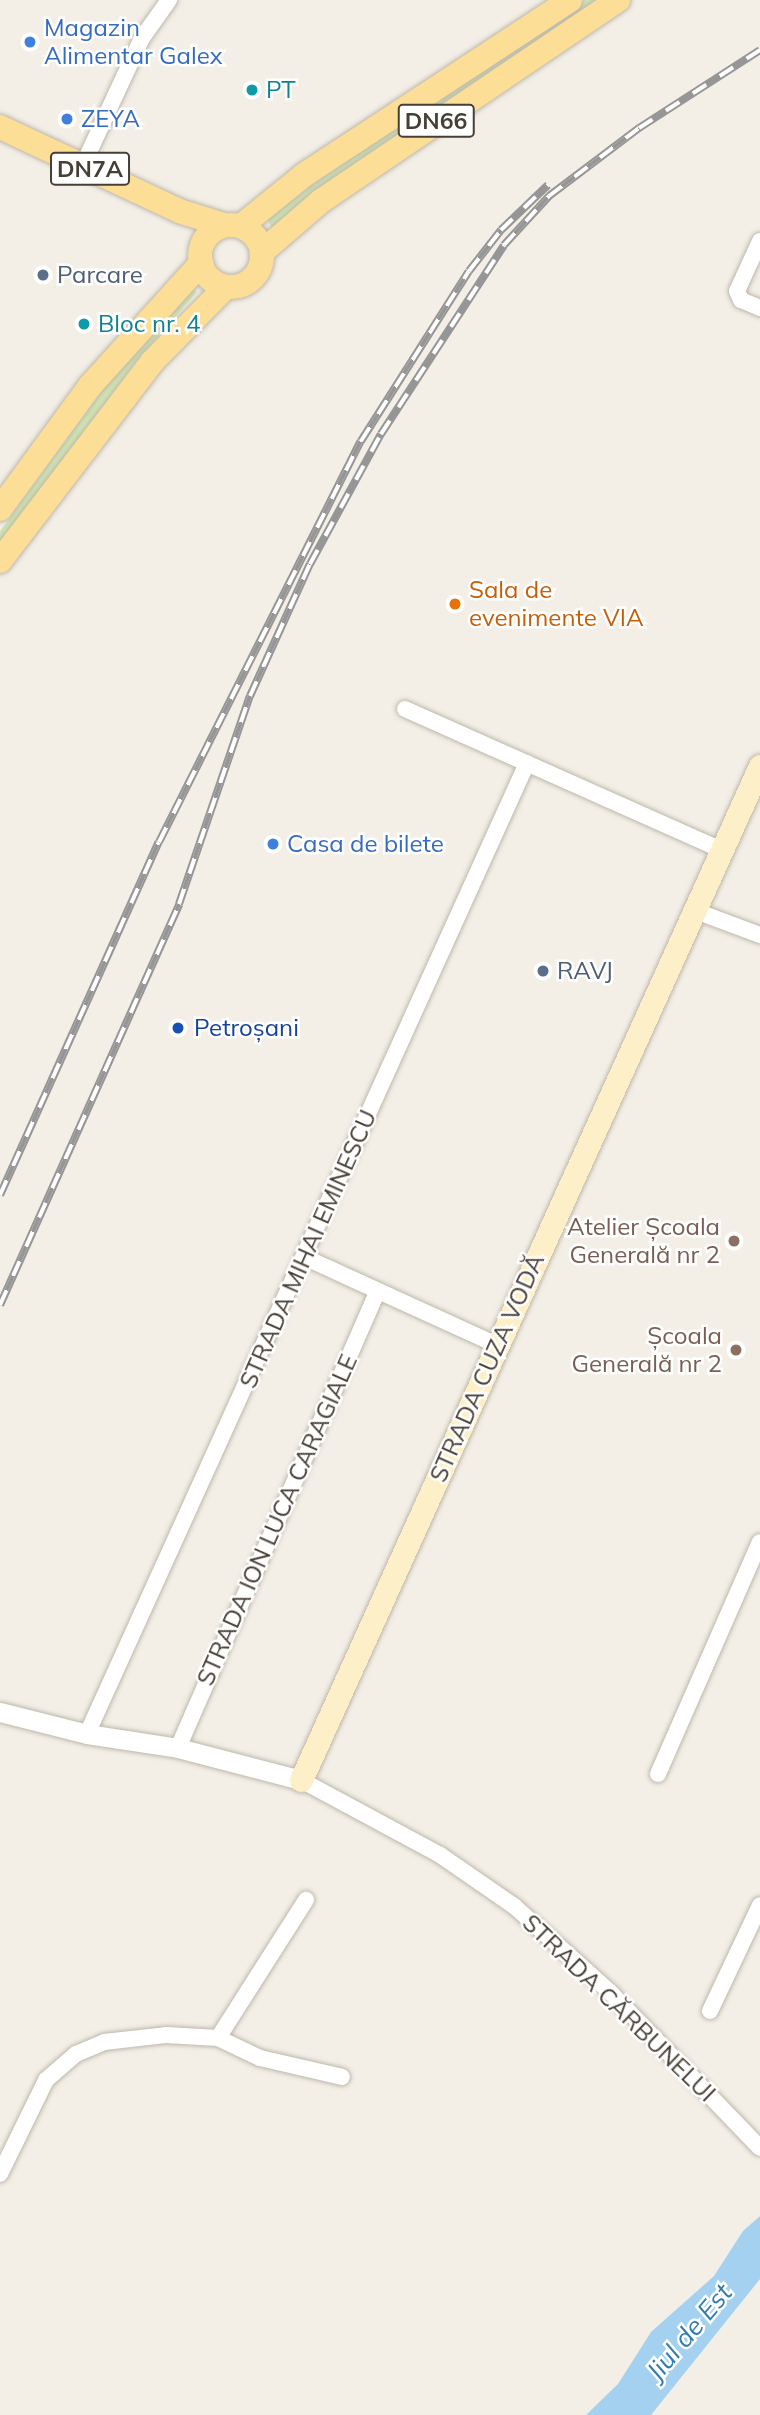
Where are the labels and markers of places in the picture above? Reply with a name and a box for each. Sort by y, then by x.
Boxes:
place label: Magazin Alimentar Galex [44,14,222,70]
marker: Magazin Alimentar Galex [22,34,38,50]
place label: PT [266,76,296,104]
marker: PT [244,82,260,98]
place label: ZEYA [81,105,140,133]
marker: ZEYA [59,111,75,127]
place label: Parcare [57,261,143,289]
marker: Parcare [35,267,51,283]
place label: Bloc nr. 4 [98,310,200,338]
marker: Bloc nr. 4 [76,316,92,332]
place label: Sala de evenimente VIA [469,576,644,632]
marker: Sala de evenimente VIA [447,596,463,612]
place label: Casa de bilete [287,830,444,858]
marker: Casa de bilete [265,836,281,852]
place label: RAVJ [557,957,613,985]
marker: RAVJ [535,963,551,979]
place label: Petroșani [194,1014,299,1042]
marker: Petroșani [168,1018,188,1038]
place label: Atelier Școala Generală nr 2 [567,1213,720,1269]
marker: Atelier Școala Generală nr 2 [726,1233,742,1249]
place label: Școala Generală nr 2 [571,1322,722,1378]
marker: Școala Generală nr 2 [728,1342,744,1358]

